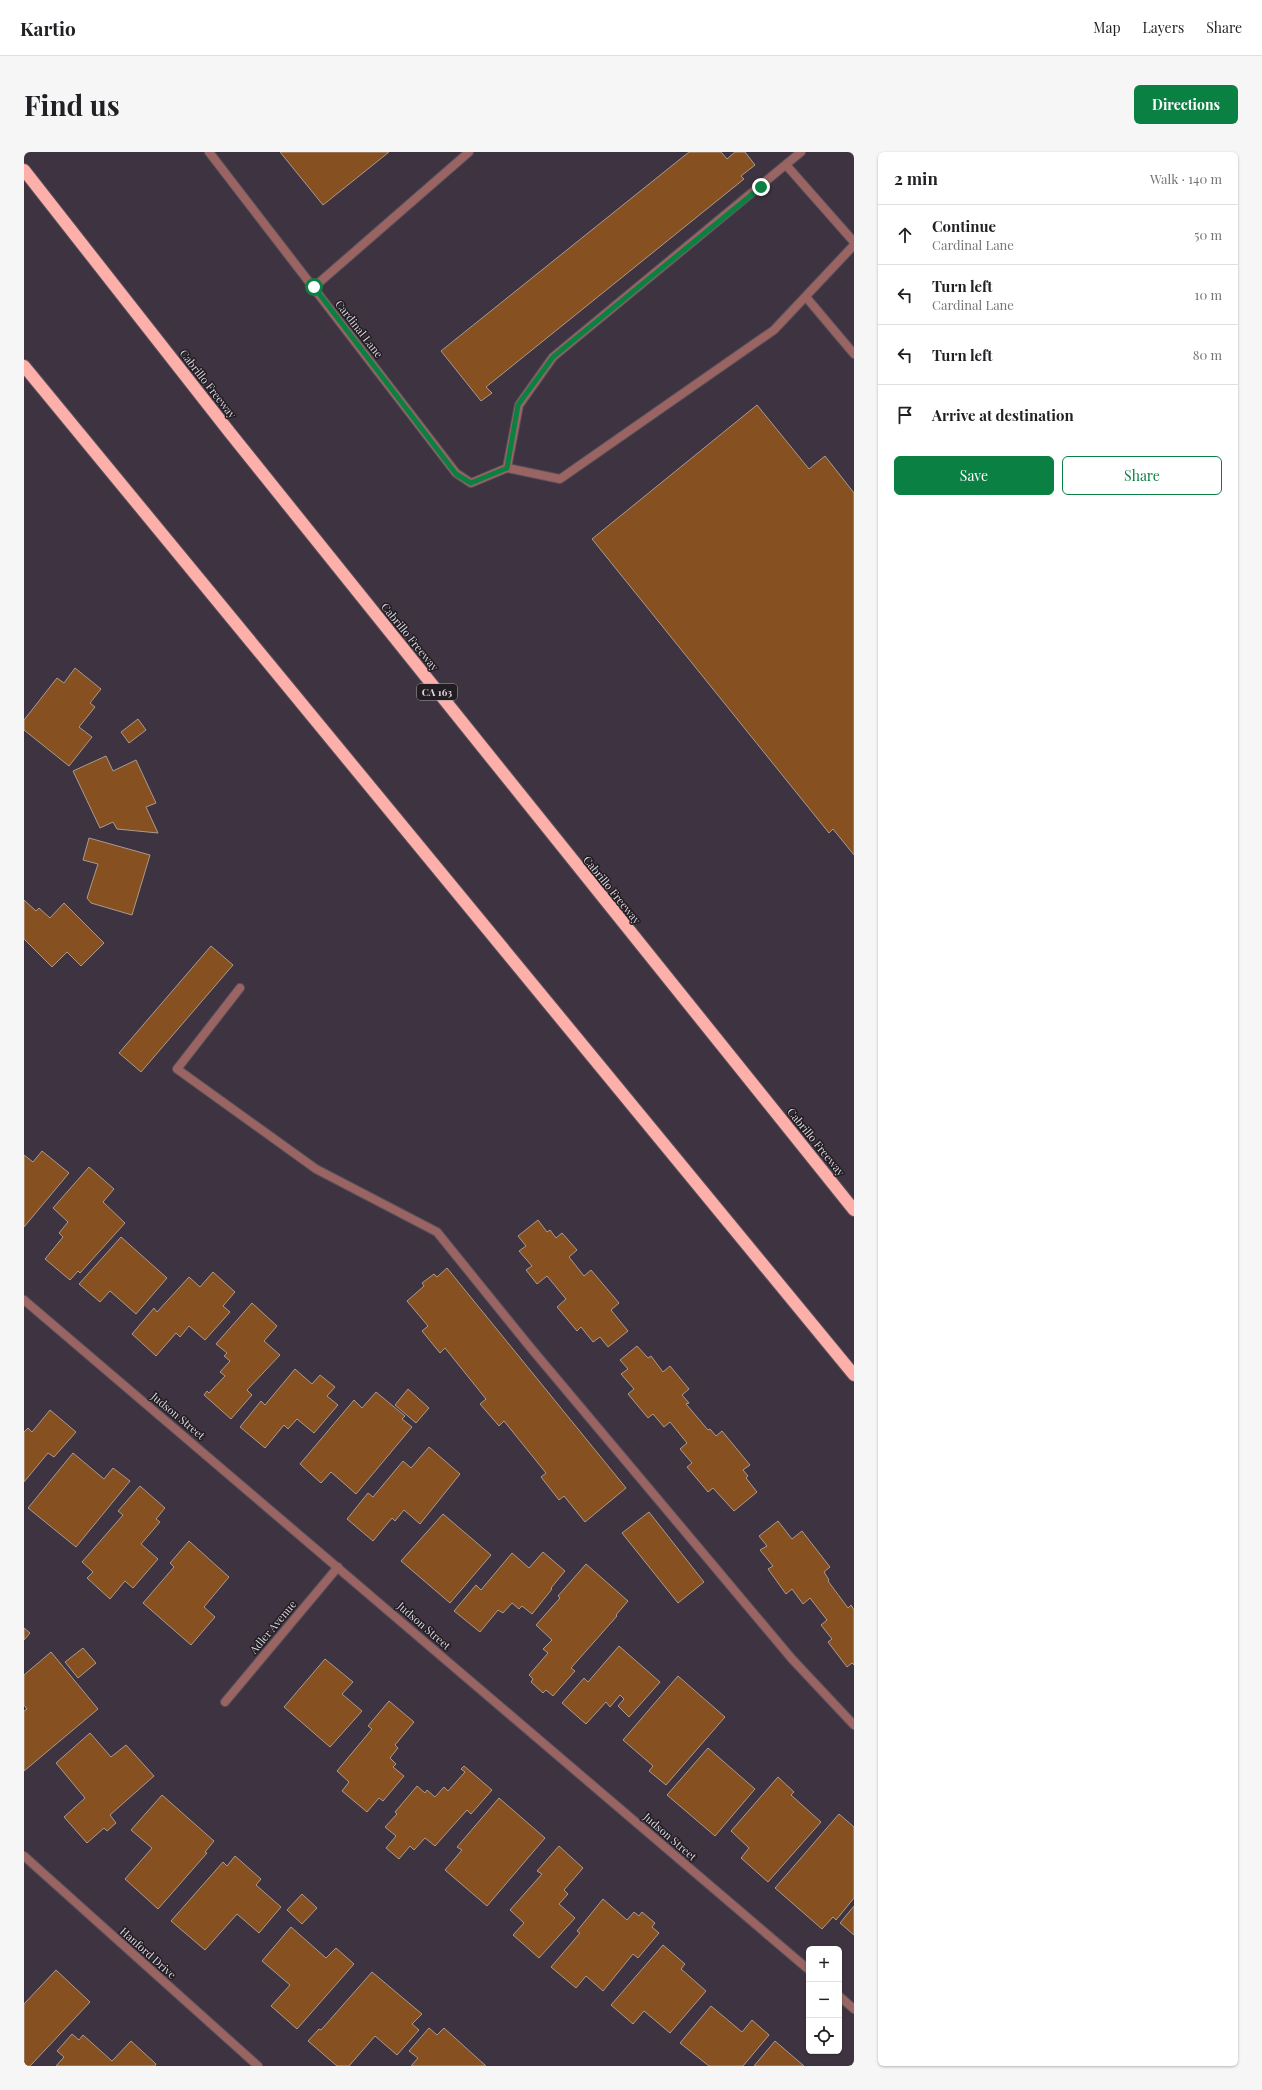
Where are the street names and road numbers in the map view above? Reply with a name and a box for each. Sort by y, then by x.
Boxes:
street label: Cardinal Lane [332,297,387,361]
street label: Cabrillo Freeway [177,346,240,422]
street label: Cabrillo Freeway [378,599,443,674]
road number: CA 163 [417,684,457,700]
street label: Cabrillo Freeway [580,852,645,927]
street label: Cabrillo Freeway [784,1104,849,1179]
street label: Judson Street [147,1388,209,1443]
street label: Adler Avenue [245,1597,300,1657]
street label: Judson Street [394,1598,454,1653]
street label: Judson Street [640,1809,700,1864]
street label: Hanford Drive [117,1923,180,1982]

